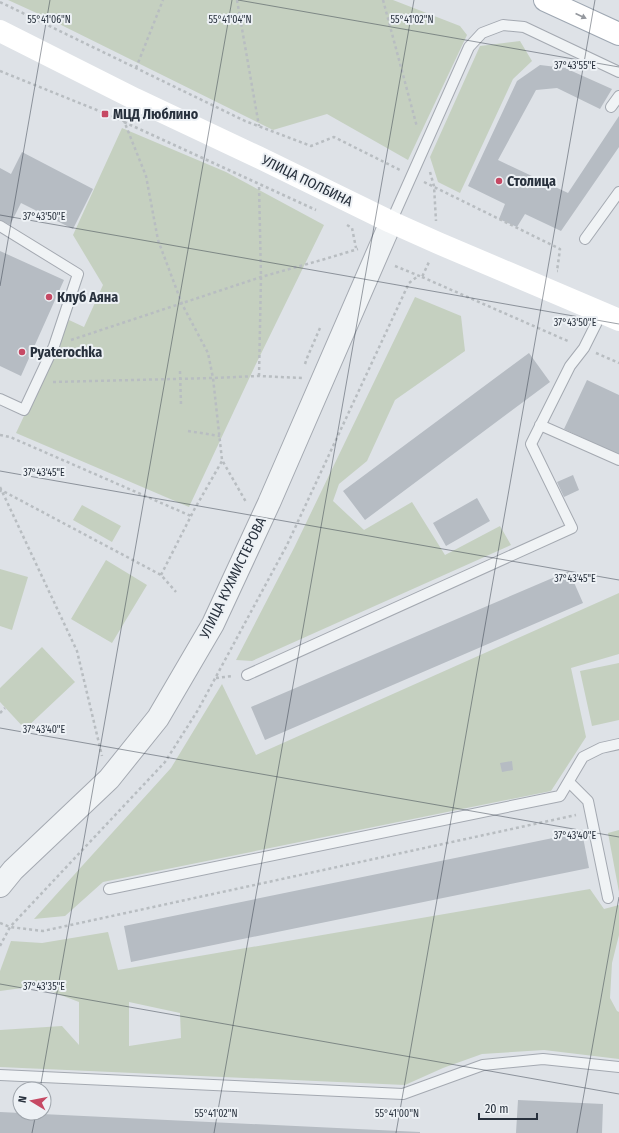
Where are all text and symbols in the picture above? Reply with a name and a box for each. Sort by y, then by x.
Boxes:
one-way arrow [575,13,586,19]
text: 55°41'06"N [27,14,71,26]
text: 55°41'04"N [208,14,252,26]
text: 55°41'02"N [390,14,434,26]
text: 37°43'55"E [554,60,596,72]
place label: МЦД Люблино [113,106,199,123]
marker: МЦД Люблино [100,109,110,119]
street label: УЛИЦА ПОЛБИНА [258,151,356,211]
place label: Столица [507,173,556,190]
marker: Столица [494,176,504,186]
text: 37°43'50"E [23,211,66,223]
place label: Клуб Аяна [57,289,118,306]
marker: Клуб Аяна [44,292,54,302]
text: 37°43'50"E [554,317,597,329]
place label: Pyaterochka [30,344,102,361]
marker: Pyaterochka [17,347,27,357]
text: 37°43'45"E [23,467,65,479]
street label: УЛИЦА КУХМИСТЕРОВА [196,514,270,642]
text: 37°43'45"E [554,573,596,585]
text: 37°43'40"E [23,724,66,736]
text: 37°43'40"E [554,830,597,842]
text: 37°43'35"E [23,981,65,993]
north arrow [12,1081,52,1121]
text: N [16,1095,30,1104]
scale bar [479,1095,537,1121]
text: 20 m [485,1102,509,1116]
text: 55°41'02"N [194,1108,238,1120]
text: 55°41'00"N [375,1108,419,1120]

